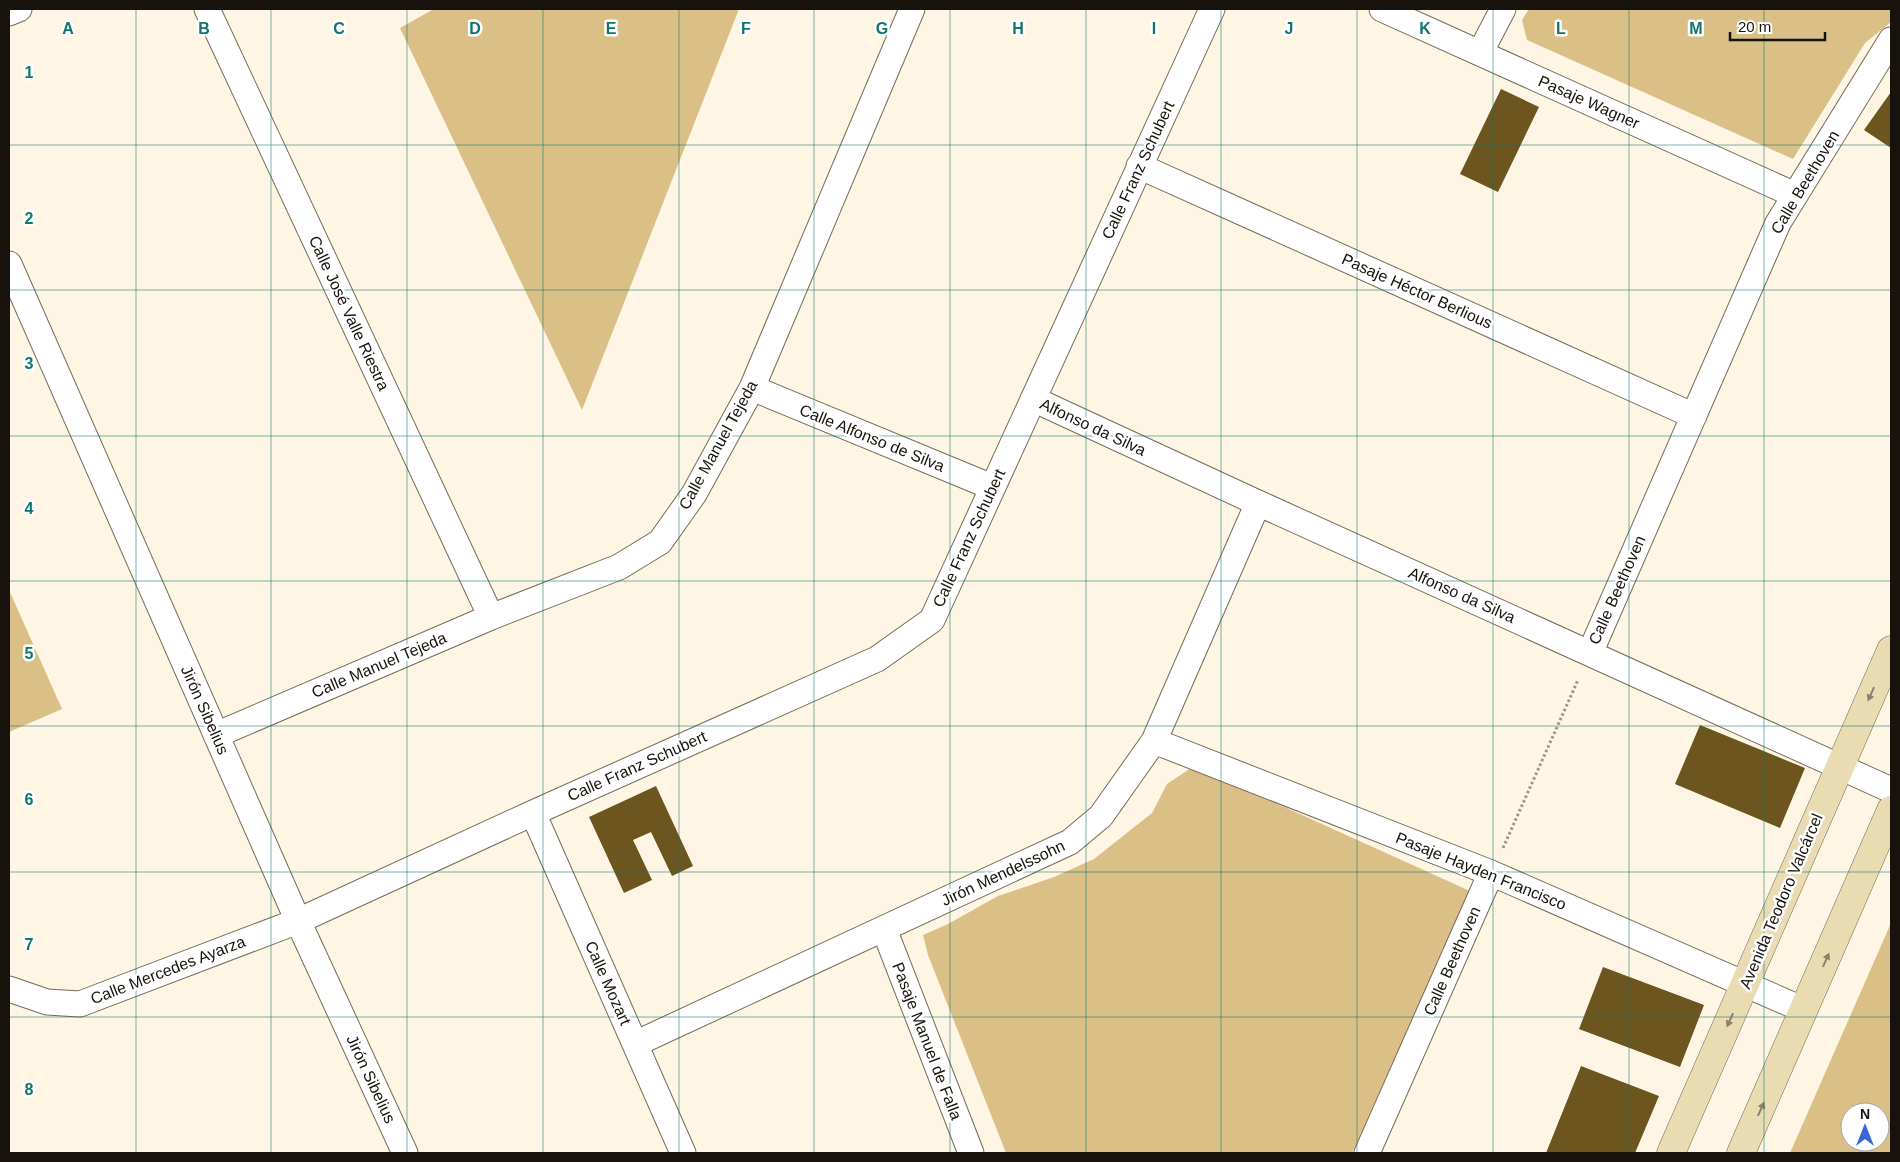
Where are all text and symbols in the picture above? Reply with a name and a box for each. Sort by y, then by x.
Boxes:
scale bar [1730,10,1825,42]
text: 20 m [1738,18,1771,35]
text: A [62,20,74,37]
text: B [198,20,210,37]
text: C [333,20,345,37]
text: D [469,20,481,37]
text: E [606,20,617,37]
text: F [741,20,751,37]
text: G [876,20,888,37]
text: H [1012,20,1024,37]
text: I [1152,20,1156,37]
text: J [1285,20,1293,37]
text: K [1419,20,1431,37]
text: L [1556,20,1566,37]
text: M [1689,20,1703,37]
text: 1 [25,64,34,81]
street label: Pasaje Wagner [1536,72,1643,132]
street label: Calle Franz Schubert [1099,98,1178,242]
street label: Calle Beethoven [1767,127,1843,237]
text: 2 [25,210,34,227]
street label: Calle José Valle Riestra [306,233,392,393]
street label: Pasaje Héctor Berlious [1339,250,1495,332]
text: 3 [25,355,34,372]
street label: Calle Manuel Tejeda [675,378,761,512]
street label: Alfonso da Silva [1037,395,1149,459]
street label: Calle Alfonso de Silva [797,401,947,475]
street label: Calle Franz Schubert [930,466,1009,610]
text: 4 [25,500,34,517]
street label: Calle Beethoven [1585,533,1649,647]
street label: Alfonso da Silva [1406,564,1518,626]
street label: Calle Manuel Tejeda [309,629,449,701]
text: 5 [25,645,34,662]
street label: Jirón Sibelius [178,663,232,757]
one-way arrow [1867,687,1875,701]
street label: Calle Franz Schubert [565,727,710,804]
text: 6 [25,791,34,808]
street label: Avenida Teodoro Valcárcel [1736,811,1826,991]
street label: Pasaje Hayden Francisco [1393,829,1569,913]
street label: Jirón Mendelssohn [939,837,1067,909]
street label: Calle Beethoven [1420,904,1484,1018]
street label: Calle Mercedes Ayarza [88,933,248,1007]
text: 7 [25,936,34,953]
street label: Calle Mozart [582,939,634,1028]
one-way arrow [1822,953,1830,967]
street label: Pasaje Manuel de Falla [889,960,965,1122]
one-way arrow [1725,1013,1733,1027]
street label: Jirón Sibelius [343,1032,399,1126]
text: 8 [25,1081,34,1098]
one-way arrow [1757,1102,1765,1116]
north arrow [1840,1102,1890,1152]
text: N [1860,1106,1870,1122]

